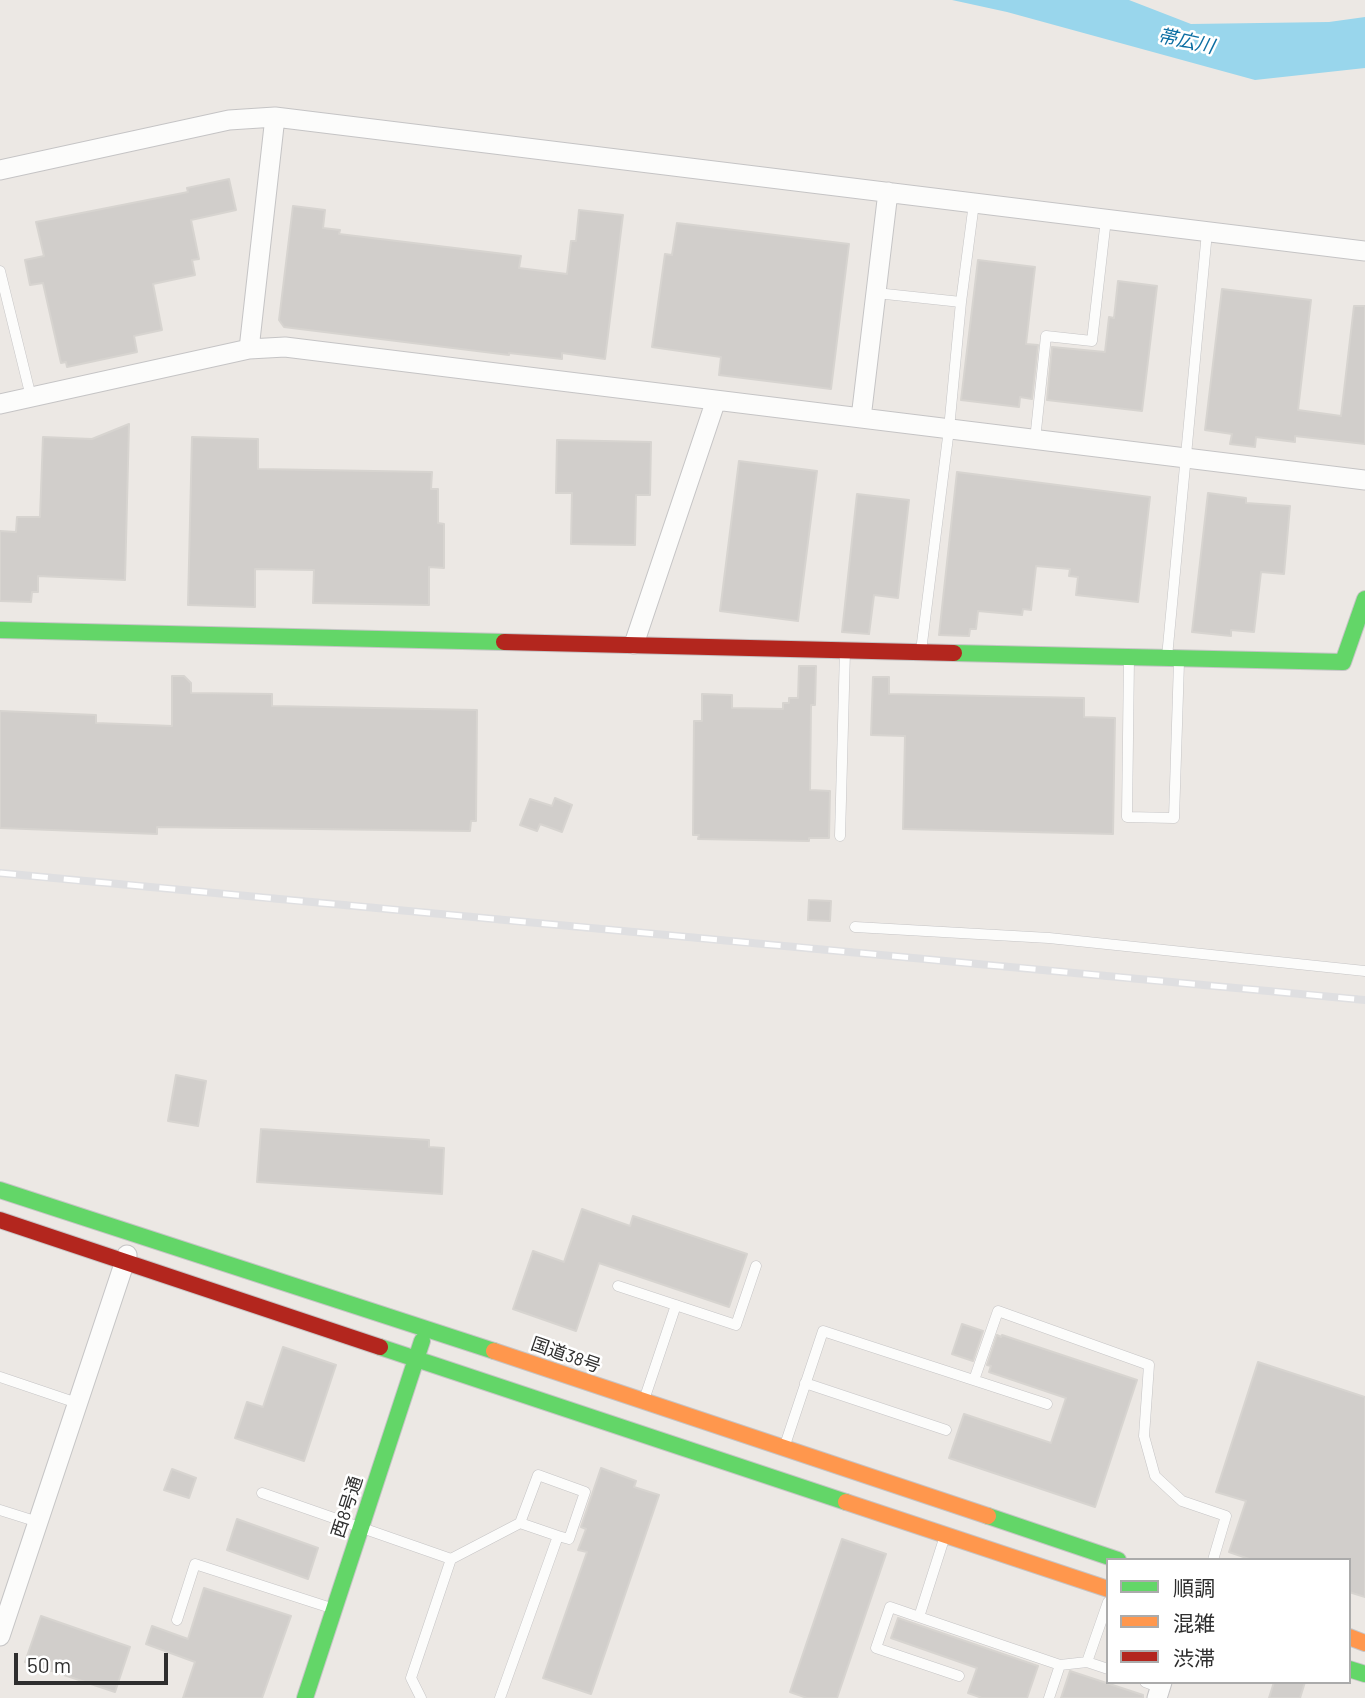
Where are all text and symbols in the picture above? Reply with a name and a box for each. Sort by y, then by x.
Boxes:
water label: 帯広川 [1156,24,1216,58]
street label: 国道38号 [528,1333,604,1377]
street label: 西8号通 [327,1474,367,1540]
legend [1106,1558,1351,1684]
text: 順調 [1173,1575,1215,1600]
text: 混雑 [1173,1610,1215,1635]
scale bar [18,1638,172,1682]
text: 渋滞 [1173,1645,1215,1670]
text: 50 m [27,1652,71,1677]

